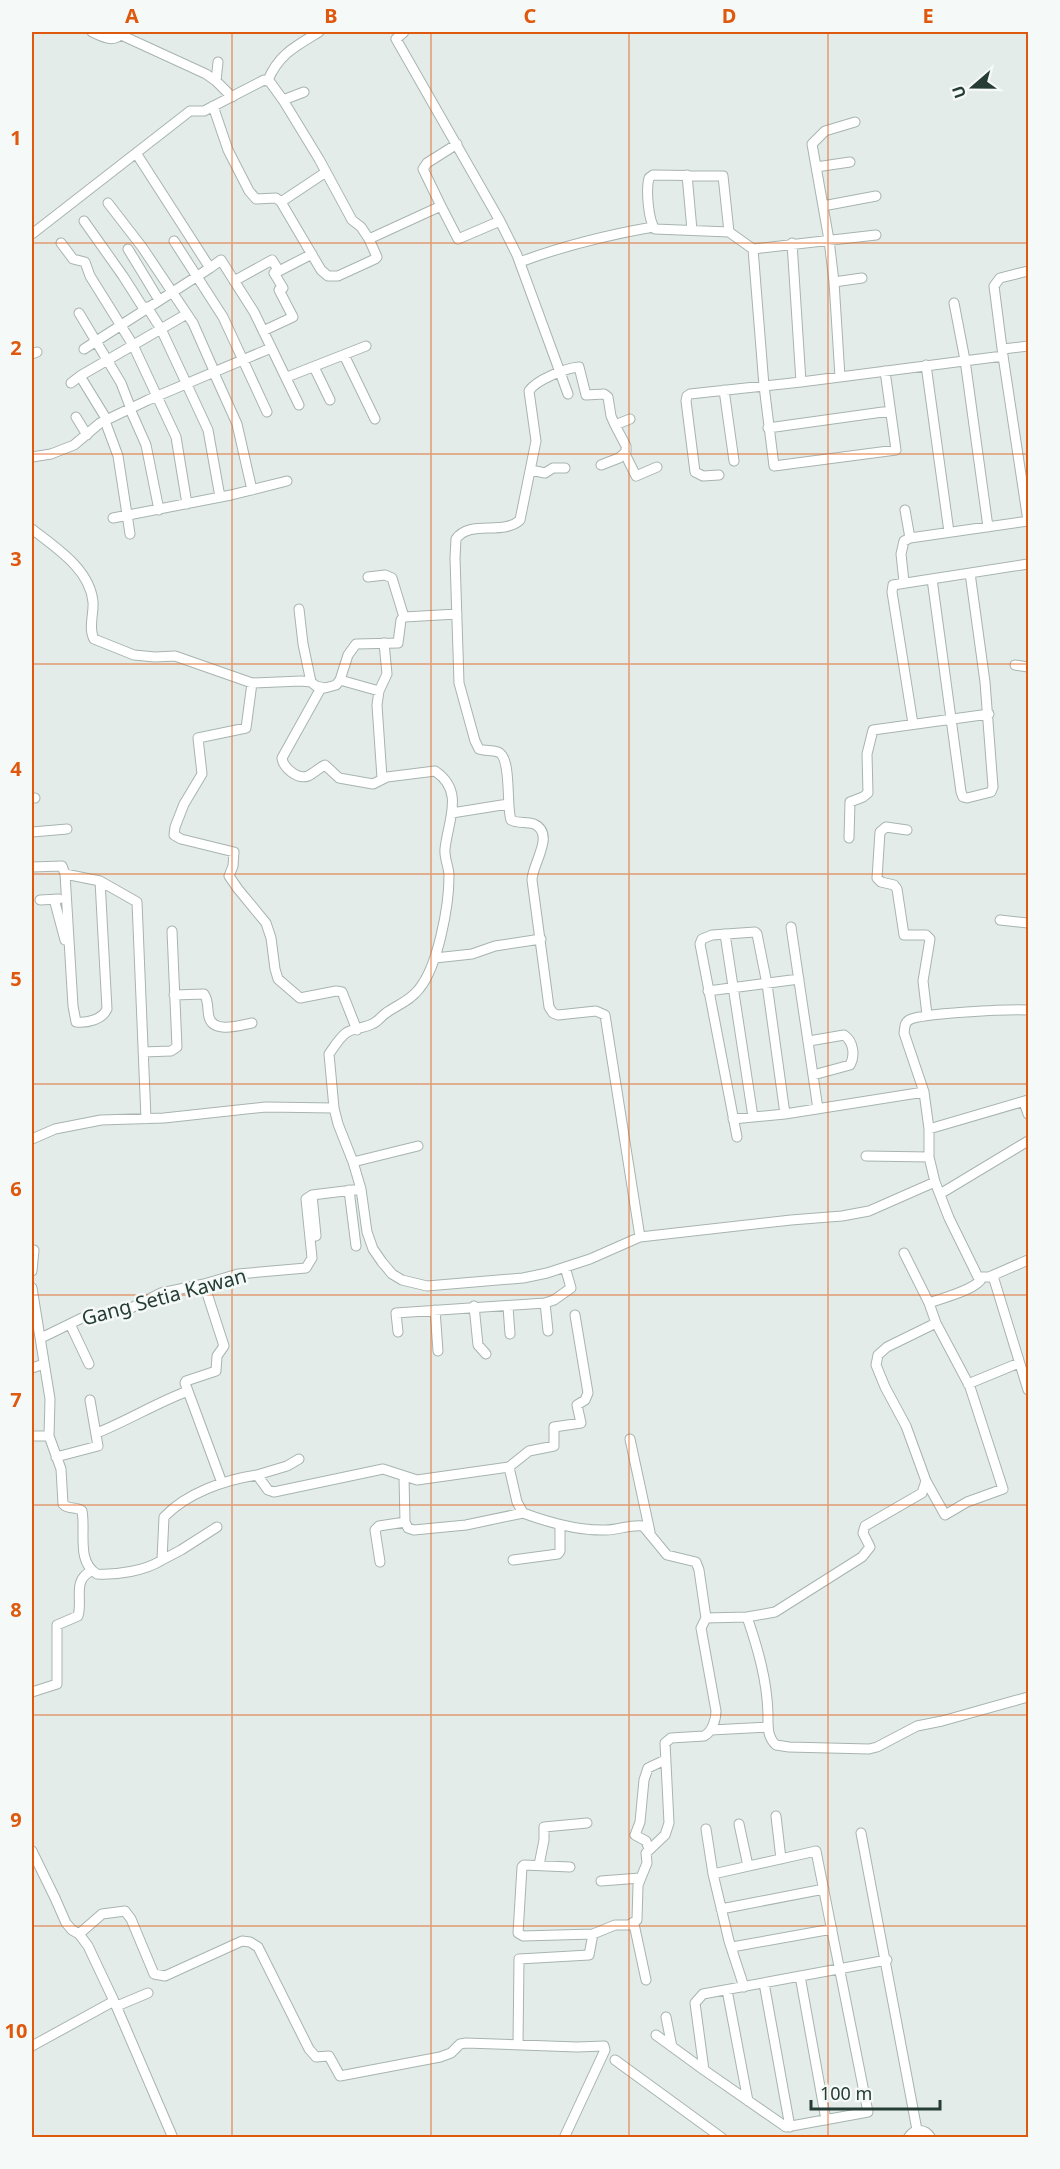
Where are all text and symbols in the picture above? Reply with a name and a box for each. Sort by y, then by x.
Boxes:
text: A [125,2,139,29]
text: B [324,2,338,29]
text: C [524,2,537,29]
text: D [722,2,736,29]
text: E [922,2,934,29]
north arrow [943,57,1003,117]
text: U [946,83,971,102]
text: 1 [10,124,22,151]
text: 2 [10,334,22,361]
text: 3 [10,545,22,572]
text: 4 [10,755,22,782]
text: 5 [10,965,22,992]
text: 6 [10,1175,22,1202]
street label: Gang Setia Kawan [78,1262,249,1332]
text: 7 [10,1386,22,1413]
text: 8 [10,1596,22,1623]
text: 9 [10,1806,22,1833]
text: 10 [5,2017,27,2044]
scale bar [811,2073,940,2111]
text: 100 m [820,2081,872,2105]

